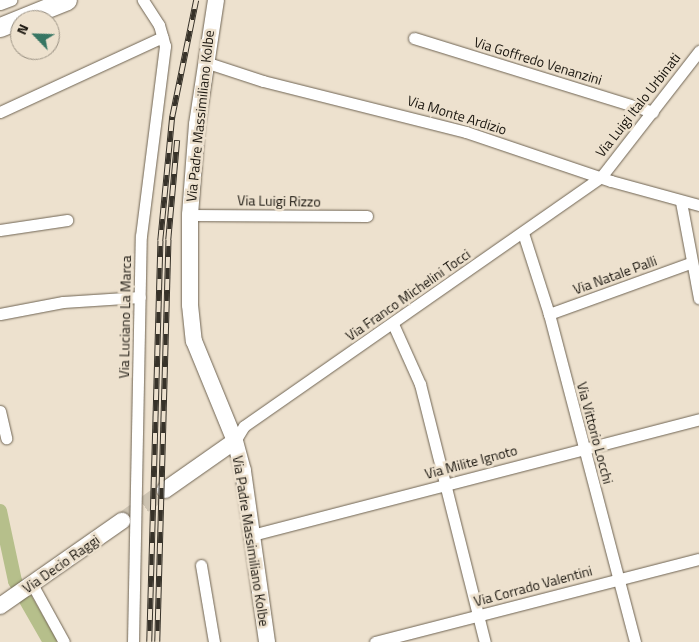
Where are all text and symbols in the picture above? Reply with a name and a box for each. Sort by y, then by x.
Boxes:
north arrow [10,10,60,60]
text: N [10,20,33,38]
street label: Via Padre Massimiliano Kolbe [183,29,217,203]
street label: Via Goffredo Venanzini [472,34,604,88]
street label: Via Luigi Italo Urbinati [592,50,684,160]
street label: Via Monte Ardizio [405,92,509,138]
street label: Via Luigi Rizzo [237,192,321,210]
street label: Via Franco Michelini Tocci [342,246,474,344]
street label: Via Natale Palli [571,252,659,298]
street label: Via Luciano La Marca [116,255,134,379]
street label: Via Vittorio Locchi [573,380,617,486]
street label: Via Milite Ignoto [423,442,519,482]
street label: Via Padre Massimiliano Kolbe [229,454,273,628]
street label: Via Decio Raggi [19,531,103,597]
street label: Via Corrado Valentini [472,562,594,610]

